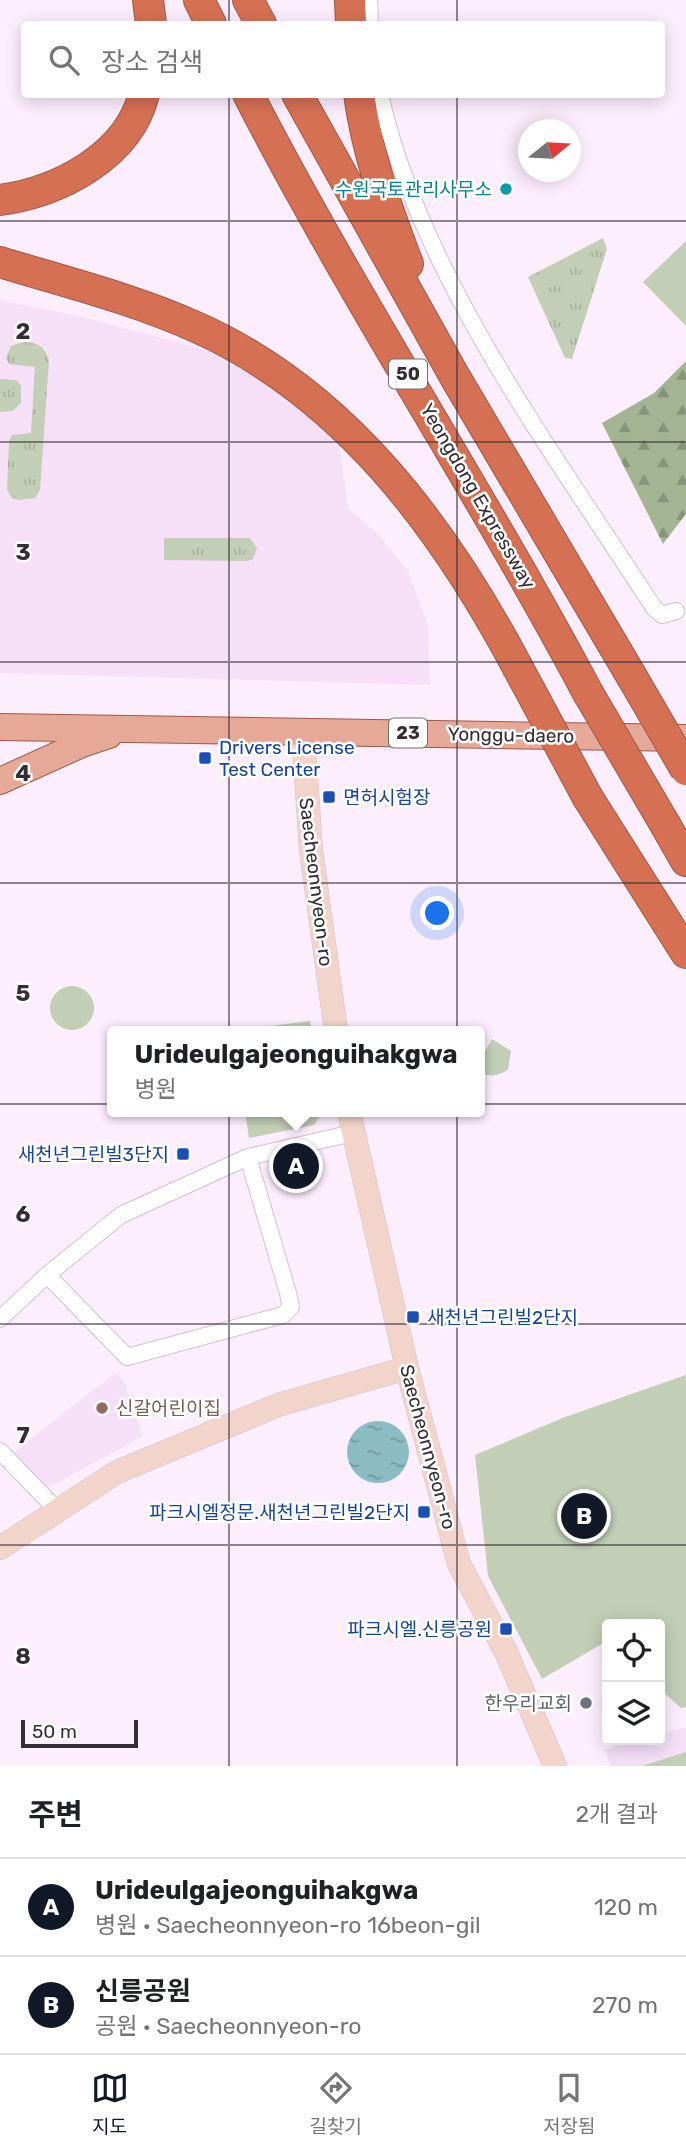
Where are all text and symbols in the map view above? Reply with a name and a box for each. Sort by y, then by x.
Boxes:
search box [21,21,665,98]
icon: search [45,41,83,79]
text: 장소 검색 [101,47,203,78]
north arrow [518,119,581,182]
place label: 수원국토관리사무소 [335,178,492,201]
marker: 수원국토관리사무소 [498,181,514,197]
text: 2 [16,317,30,345]
road number: 50 [389,360,427,388]
street label: Yeongdong Expressway [415,399,541,593]
text: 3 [15,538,31,566]
road number: 23 [389,718,427,748]
street label: Yonggu-daero [447,722,575,748]
place label: Drivers License Test Center [219,736,355,781]
marker: Drivers License Test Center [197,750,213,766]
text: 4 [15,759,31,787]
place label: 면허시험장 [343,786,430,809]
marker: 면허시험장 [321,789,337,805]
street label: Saecheonnyeon-ro [294,796,338,968]
your location [420,896,454,930]
text: 5 [16,979,31,1007]
popup [107,1026,485,1117]
text: Urideulgajeonguihakgwa [134,1039,458,1070]
text: 병원 [134,1075,177,1103]
pin: A [273,1140,319,1192]
place label: 새천년그린빌3단지 [18,1143,169,1166]
marker: 새천년그린빌3단지 [175,1146,191,1162]
text: 6 [16,1200,31,1228]
place label: 새천년그린빌2단지 [427,1306,578,1329]
marker: 새천년그린빌2단지 [405,1309,421,1325]
street label: Saecheonnyeon-ro [395,1362,461,1532]
place label: 신갈어린이집 [116,1397,221,1420]
marker: 신갈어린이집 [94,1400,110,1416]
text: 7 [16,1421,30,1449]
pin: B [561,1490,607,1542]
place label: 파크시엘정문.새천년그린빌2단지 [149,1501,410,1524]
marker: 파크시엘정문.새천년그린빌2단지 [416,1504,432,1520]
place label: 파크시엘.신릉공원 [347,1618,492,1641]
map controls [602,1619,665,1745]
button: locate [602,1619,665,1682]
marker: 파크시엘.신릉공원 [498,1621,514,1637]
text: 8 [15,1642,31,1670]
button: layers [602,1682,665,1745]
place label: 한우리교회 [485,1692,572,1715]
marker: 한우리교회 [578,1695,594,1711]
scale bar [21,1717,138,1749]
text: 50 m [32,1720,77,1743]
text: 주변 [28,1797,83,1833]
text: 2개 결과 [575,1800,658,1828]
text: Urideulgajeonguihakgwa [95,1875,418,1906]
text: A [43,1893,59,1921]
text: 120 m [594,1893,658,1921]
text: 병원 · Saecheonnyeon-ro 16beon-gil [95,1911,481,1939]
text: 신릉공원 [95,1976,191,2007]
text: B [43,1991,59,2019]
text: 270 m [592,1991,658,2019]
text: 공원 · Saecheonnyeon-ro [95,2012,362,2040]
tab: 지도 [91,2069,129,2138]
tab: 길찾기 [310,2069,362,2138]
tab: 저장됨 [543,2069,595,2138]

